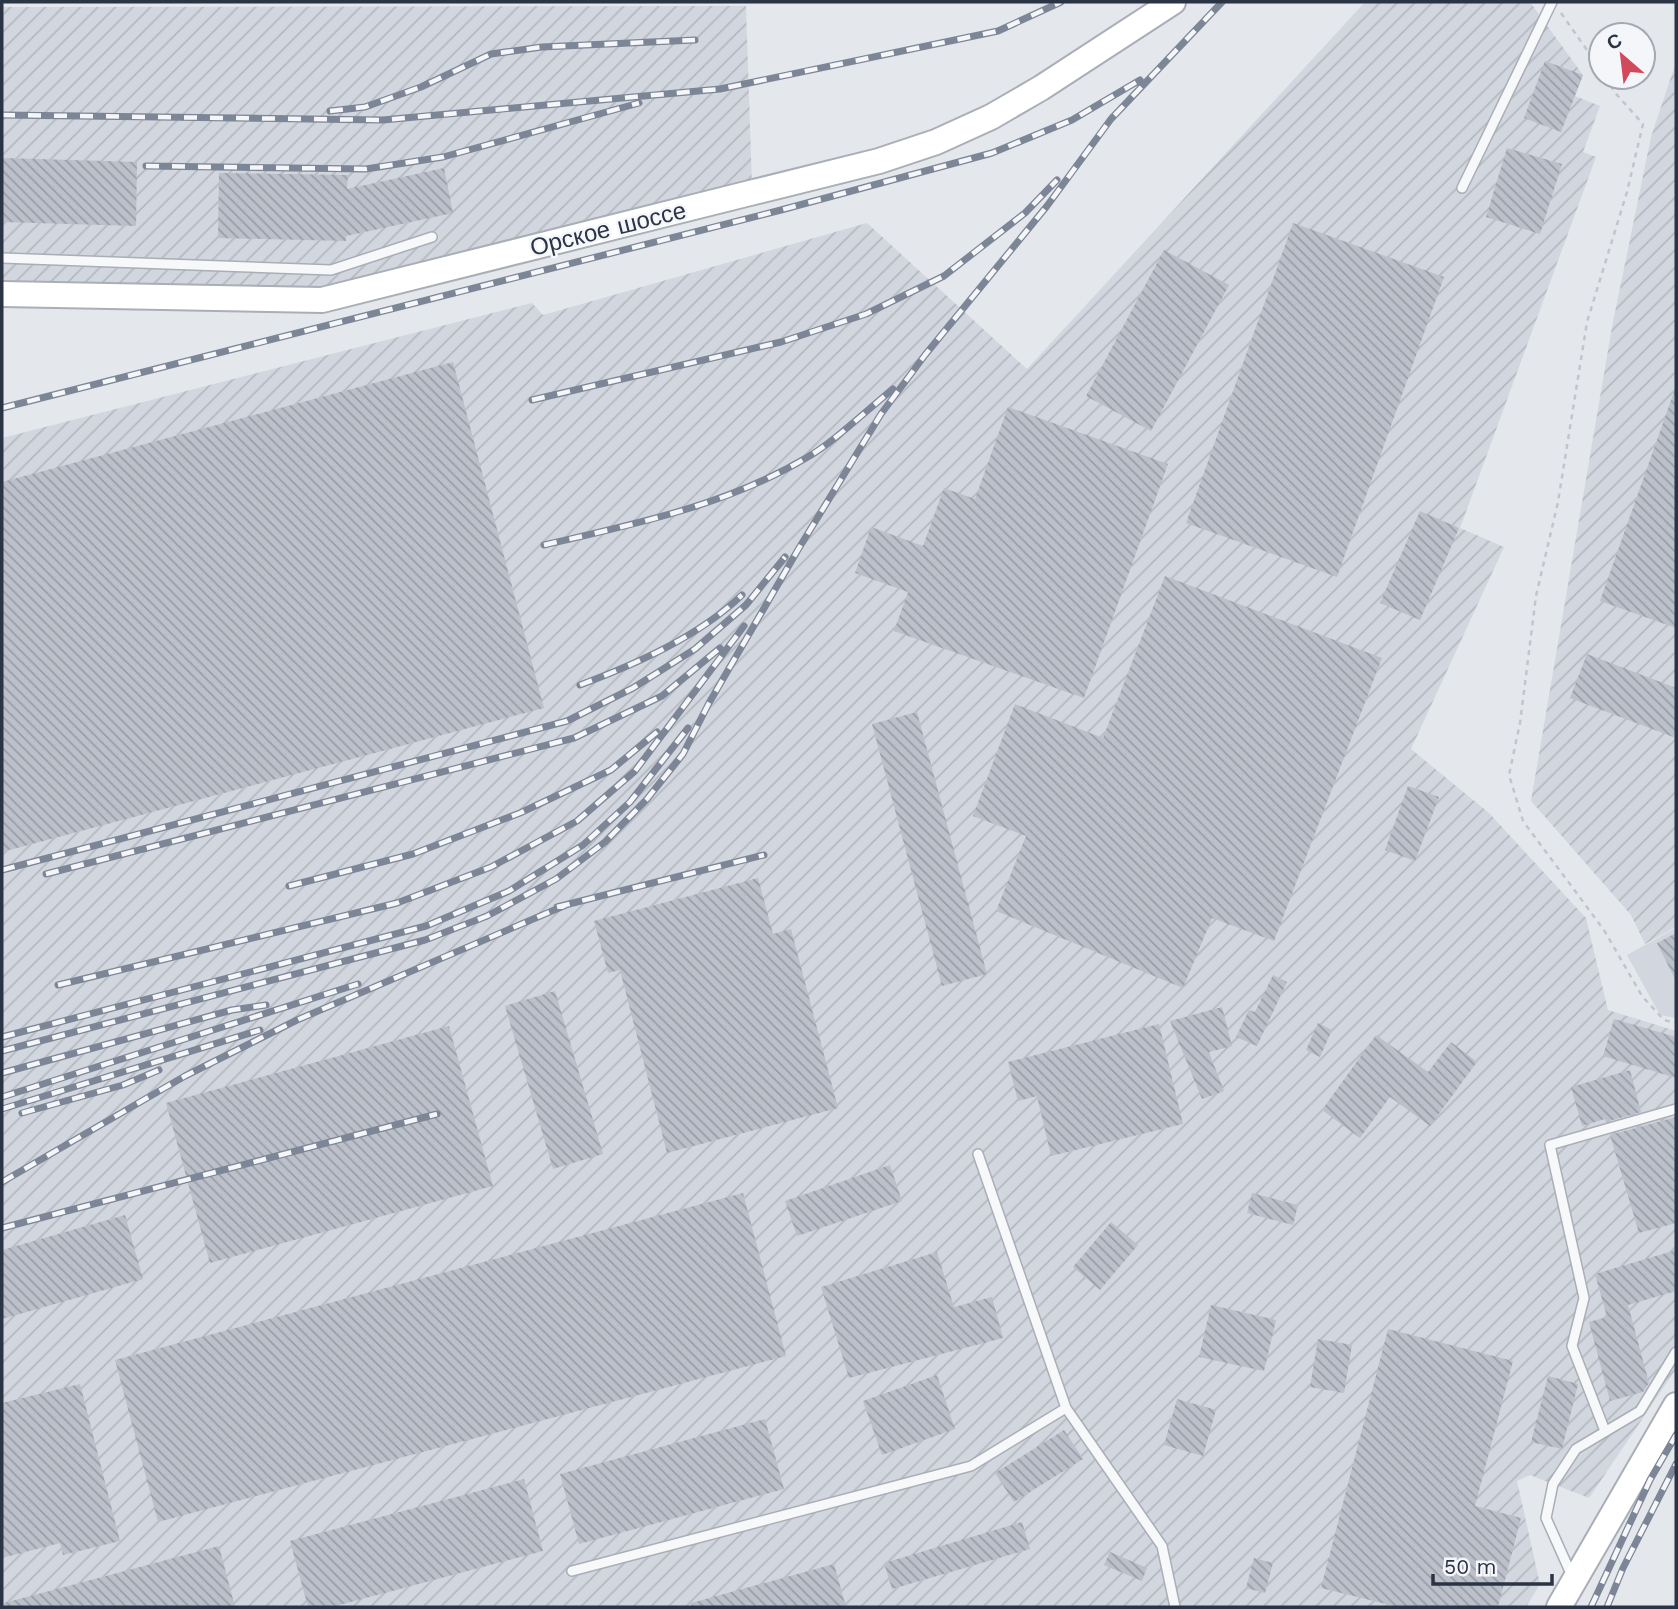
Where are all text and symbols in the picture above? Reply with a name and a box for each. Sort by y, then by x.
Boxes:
north arrow [1587,21,1657,91]
text: С [1603,28,1626,55]
street label: Орское шоссе [527,196,689,262]
scale bar [1433,1542,1552,1586]
text: 50 m [1444,1554,1496,1579]

